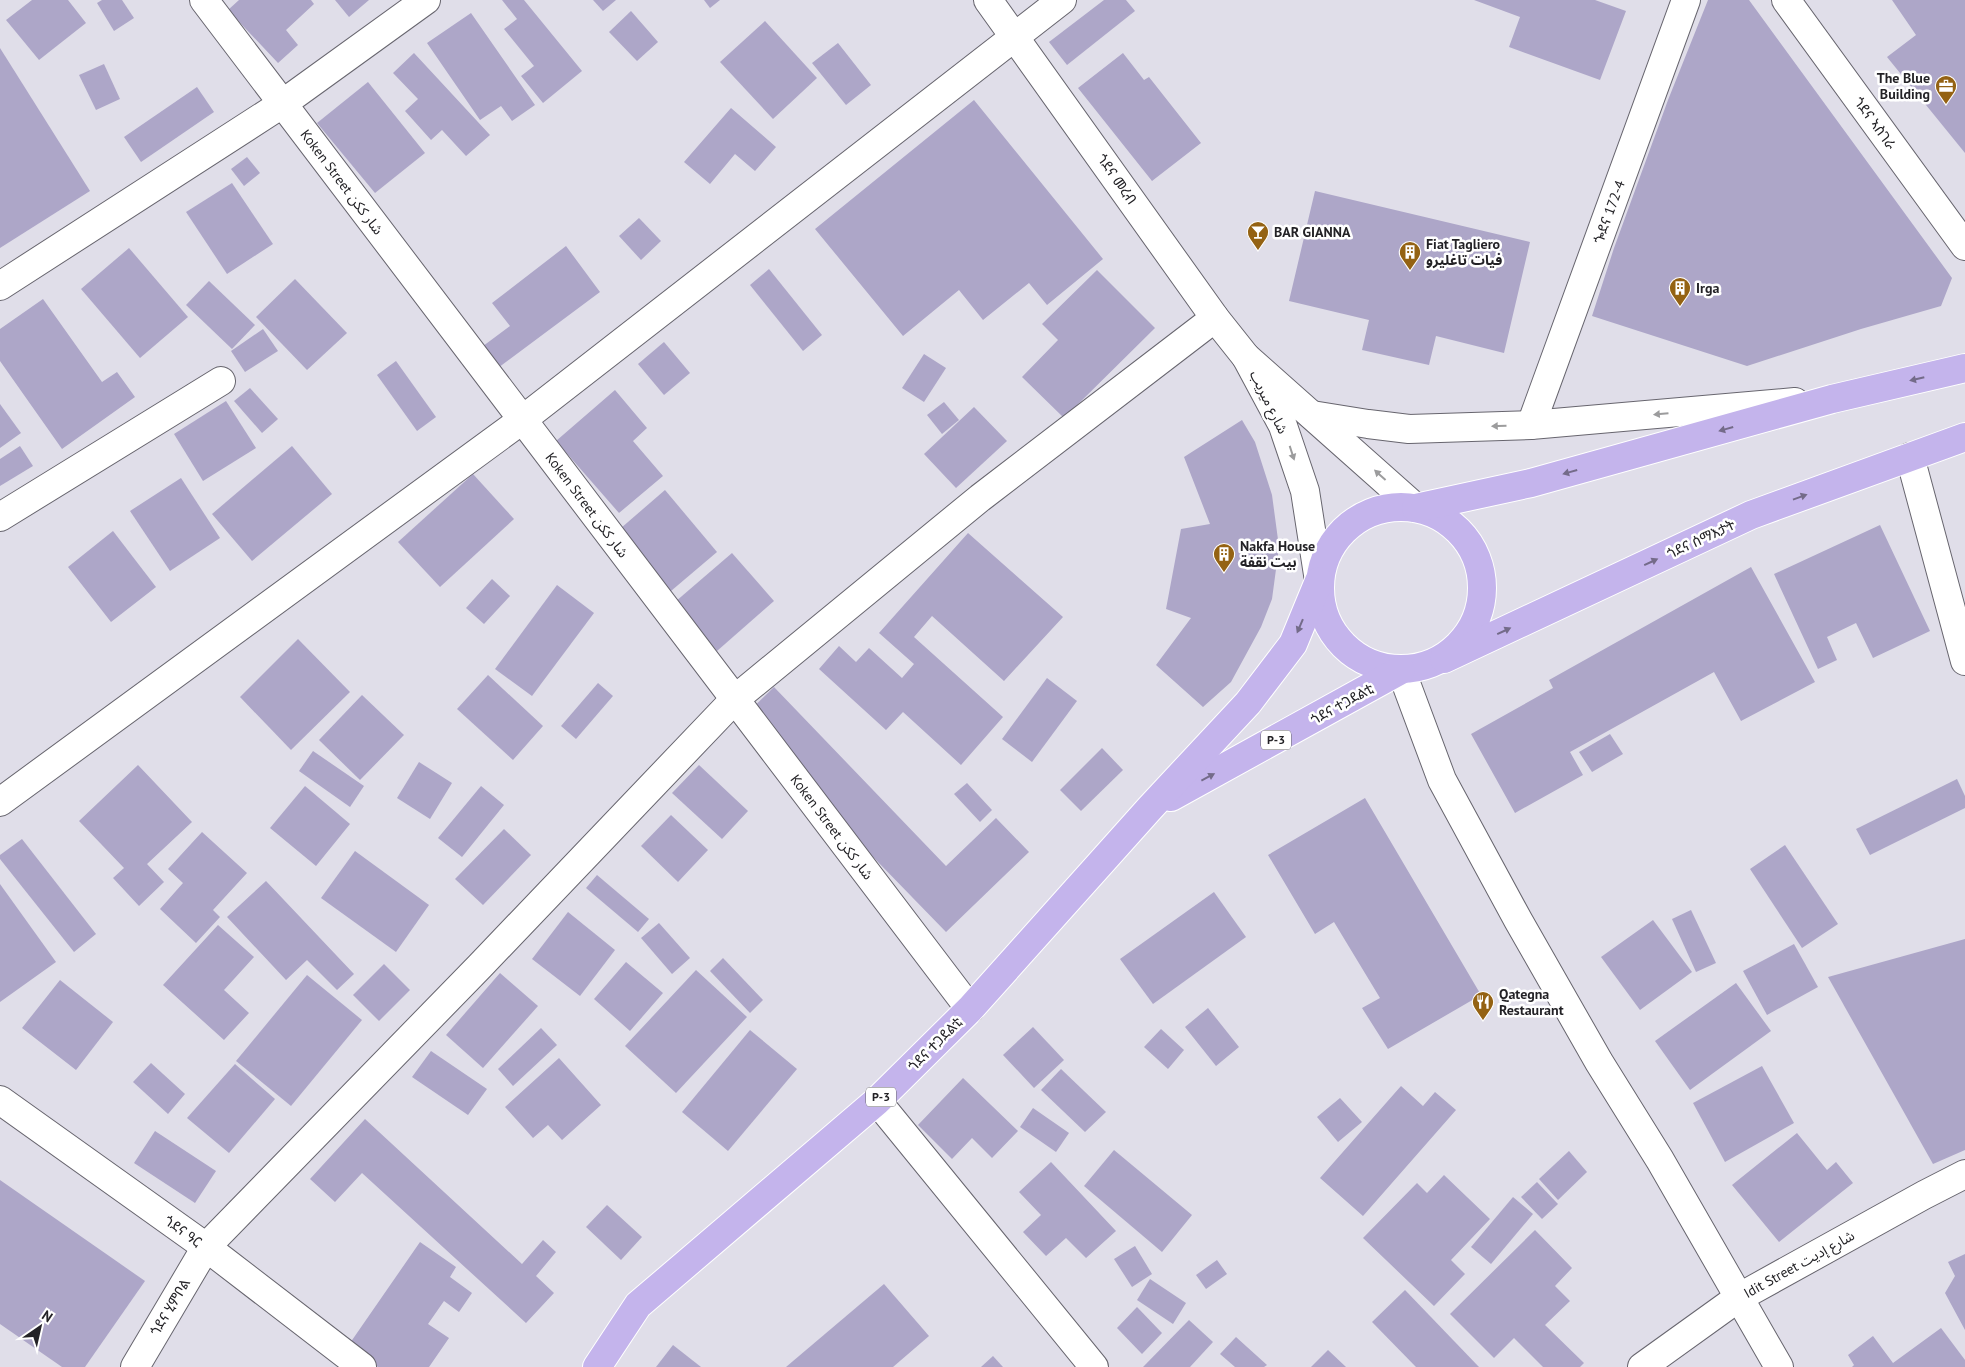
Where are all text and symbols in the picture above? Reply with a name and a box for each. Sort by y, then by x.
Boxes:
place label: The Blue Building [1877,69,1930,103]
office icon: The Blue Building [1934,74,1958,105]
street label: ጎደና ኣስገራ [1850,93,1900,153]
street label: Koken Street شار ككن [297,126,387,238]
street label: ጎደና መረብ [1093,150,1141,208]
street label: ጐደና 172-4 [1589,178,1629,246]
bar icon: BAR GIANNA [1246,220,1270,251]
place label: BAR GIANNA [1274,223,1351,241]
place label: Fiat Tagliero فيات تاغليرو [1426,235,1502,269]
building icon: Fiat Tagliero فيات تاغليرو [1398,240,1422,271]
building icon: Irga [1668,276,1692,307]
place label: Irga [1696,279,1719,297]
street label: شارع ميريب [1244,367,1292,437]
one-way arrow [1910,375,1925,383]
one-way arrow [1653,410,1669,418]
one-way arrow [1491,422,1507,430]
one-way arrow [1719,425,1734,433]
one-way arrow [1288,446,1296,461]
street label: Koken Street شار ككن [542,449,632,561]
one-way arrow [1562,468,1577,476]
one-way arrow [1373,470,1386,481]
one-way arrow [1793,493,1808,501]
street label: ጎደና ሰማእታት [1664,515,1738,563]
place label: Nakfa House بيت نقفة [1240,537,1315,571]
building icon: Nakfa House بيت نقفة [1212,542,1236,573]
one-way arrow [1644,558,1658,566]
one-way arrow [1296,619,1303,634]
one-way arrow [1497,626,1511,634]
street label: ጎደና ተጋደልቲ [1307,679,1377,729]
road number: P-3 [1261,730,1291,750]
street label: Koken Street شار ككن [787,771,877,883]
one-way arrow [1201,773,1215,781]
place label: Qategna Restaurant [1499,985,1564,1019]
restaurant icon: Qategna Restaurant [1471,990,1495,1021]
street label: ጎደና ተጋደልቲ [904,1013,966,1075]
road number: P-3 [866,1088,896,1106]
street label: ጎደና ዓር [161,1211,205,1251]
street label: Idit Street شارع إديت [1740,1226,1859,1304]
street label: ጎደና ሂምቦል [146,1275,194,1339]
north arrow [15,1302,65,1352]
text: N [38,1306,56,1326]

